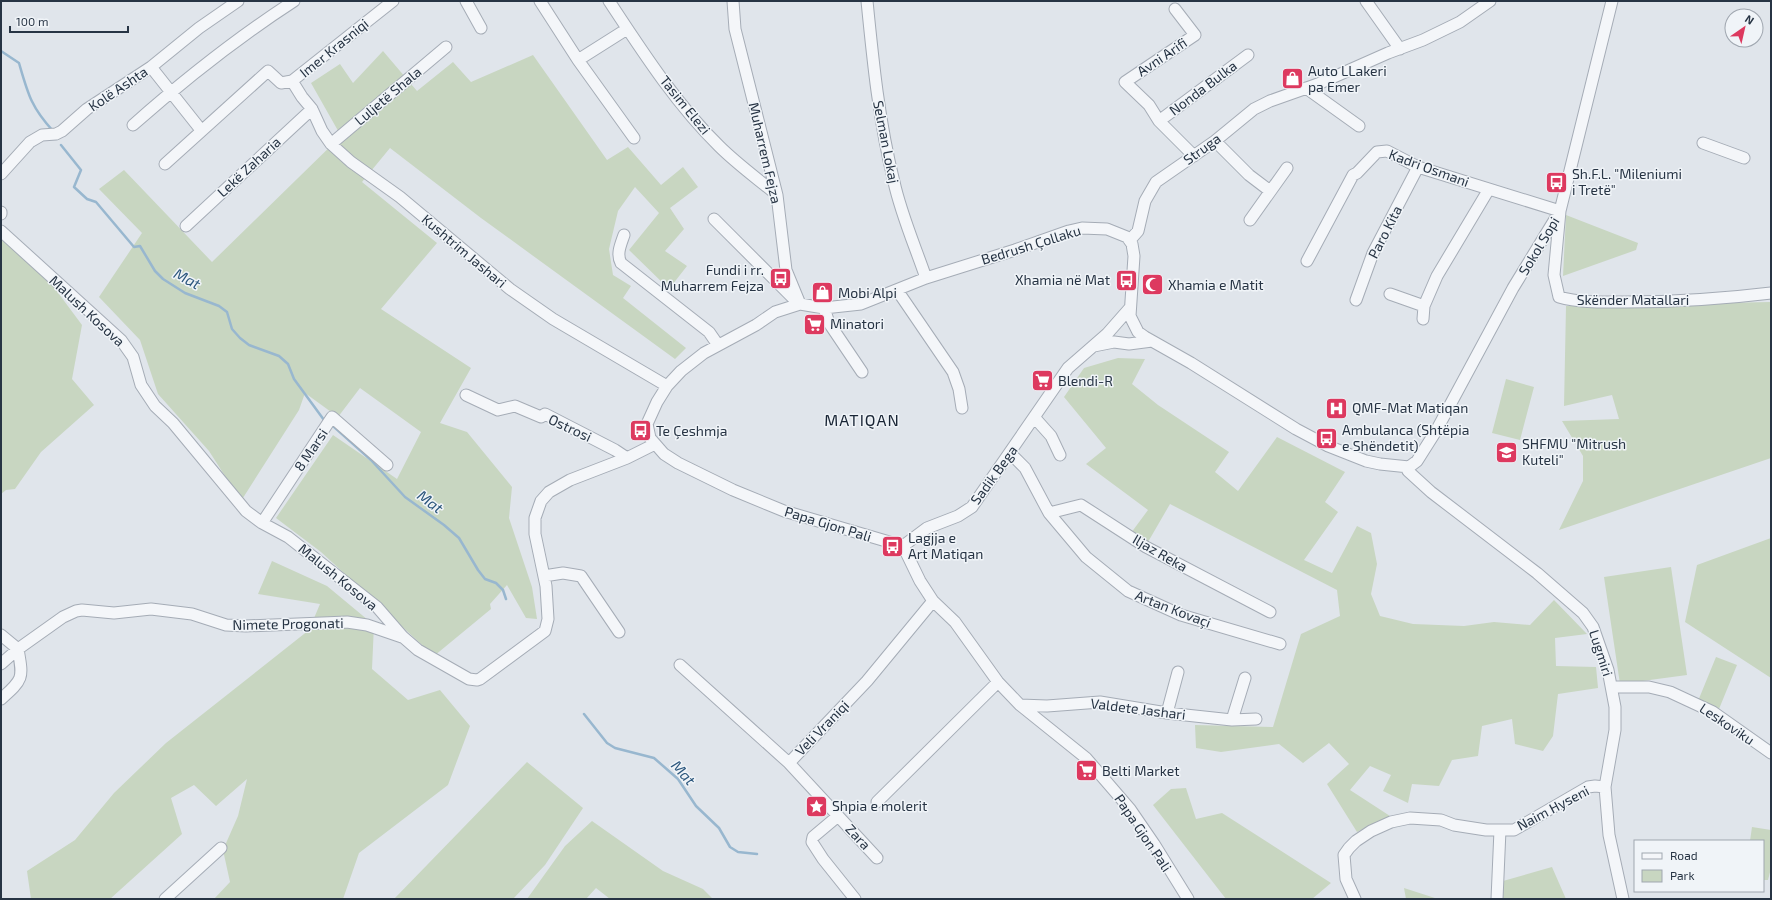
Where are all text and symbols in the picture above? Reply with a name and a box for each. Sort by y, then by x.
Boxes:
scale bar [10,8,128,34]
north arrow [1724,8,1764,48]
text: N [1743,12,1757,27]
text: 100 m [16,14,48,28]
street label: Imer Krasniqi [296,15,372,81]
street label: Avni Arifi [1134,34,1190,79]
street label: Nonda Bulka [1165,57,1240,119]
place label: Auto LLakeri pa Emer [1308,62,1387,95]
street label: Kolë Ashta [85,63,150,115]
street label: Luljetë Shala [351,63,424,128]
shop icon: Auto LLakeri pa Emer [1280,66,1306,92]
street label: Tasim Elezi [657,72,714,137]
street label: Selman Lokaj [870,99,903,185]
street label: Muharrem Fejza [746,101,785,205]
street label: Struga [1180,129,1224,168]
street label: Lekë Zaharia [213,133,284,200]
street label: Kadri Osmani [1387,145,1472,190]
place label: Sh.F.L. "Mileniumi i Tretë" [1572,165,1682,198]
bus stop icon: Sh.F.L. "Mileniumi i Tretë" [1544,169,1570,195]
street label: Paro Kita [1364,202,1405,261]
street label: Kushtrim Jashari [418,210,510,291]
street label: Sokol Sopi [1515,214,1563,278]
street label: Bedrush Çollaku [979,221,1083,269]
place label: Fundi i rr. Muharrem Fejza [661,261,764,294]
water label: Mat [171,264,204,293]
bus stop icon: Fundi i rr. Muharrem Fejza [767,265,793,291]
bus stop icon: Xhamia në Mat [1113,267,1139,293]
place label: Xhamia në Mat [1015,271,1110,288]
street label: Malush Kosova [46,272,128,350]
mosque icon: Xhamia e Matit [1140,272,1166,298]
place label: Xhamia e Matit [1168,276,1264,293]
shop icon: Mobi Alpi [809,280,835,306]
place label: Mobi Alpi [838,284,897,301]
street label: Skënder Matallari [1577,291,1689,308]
supermarket icon: Minatori [802,311,828,337]
place label: Minatori [830,315,884,332]
supermarket icon: Blendi-R [1029,368,1055,394]
place label: Blendi-R [1058,372,1113,389]
hospital icon: QMF-Mat Matiqan [1324,395,1350,421]
place label: QMF-Mat Matiqan [1352,399,1468,416]
street label: Ostrosi [546,410,595,445]
district label: MATIQAN [824,410,900,430]
bus stop icon: Te Çeshmja [627,418,653,444]
place label: Ambulanca (Shtëpia e Shëndetit) [1342,421,1469,454]
place label: Te Çeshmja [656,422,727,440]
street label: 8 Marsi [290,425,331,474]
bus stop icon: Ambulanca (Shtëpia e Shëndetit) [1314,425,1340,451]
place label: SHFMU "Mitrush Kuteli" [1522,435,1626,468]
school or university icon: SHFMU "Mitrush Kuteli" [1494,439,1520,465]
street label: Sadik Bega [967,442,1021,508]
water label: Mat [414,486,447,517]
street label: Papa Gjon Pali [783,502,874,545]
place label: Lagjja e Art Matiqan [908,529,983,562]
street label: Iljaz Reka [1130,530,1191,575]
bus stop icon: Lagjja e Art Matiqan [879,533,905,559]
street label: Malush Kosova [295,540,381,614]
street label: Artan Kovaçi [1132,586,1214,632]
street label: Nimete Progonati [232,614,344,633]
street label: Lugmiri [1586,627,1617,678]
street label: Valdete Jashari [1090,694,1187,723]
street label: Veli Vraniqi [791,696,852,759]
street label: Leskoviku [1697,699,1758,748]
water label: Mat [668,756,700,789]
supermarket icon: Belti Market [1073,758,1099,784]
place label: Belti Market [1102,762,1180,779]
street label: Naim Hyseni [1514,781,1592,834]
street label: Papa Gjon Pali [1111,791,1176,875]
place icon: Shpia e molerit [804,793,830,819]
place label: Shpia e molerit [832,797,927,814]
street label: Zara [842,820,874,853]
legend [1634,840,1764,892]
text: Road [1670,848,1698,862]
text: Park [1670,868,1695,882]

